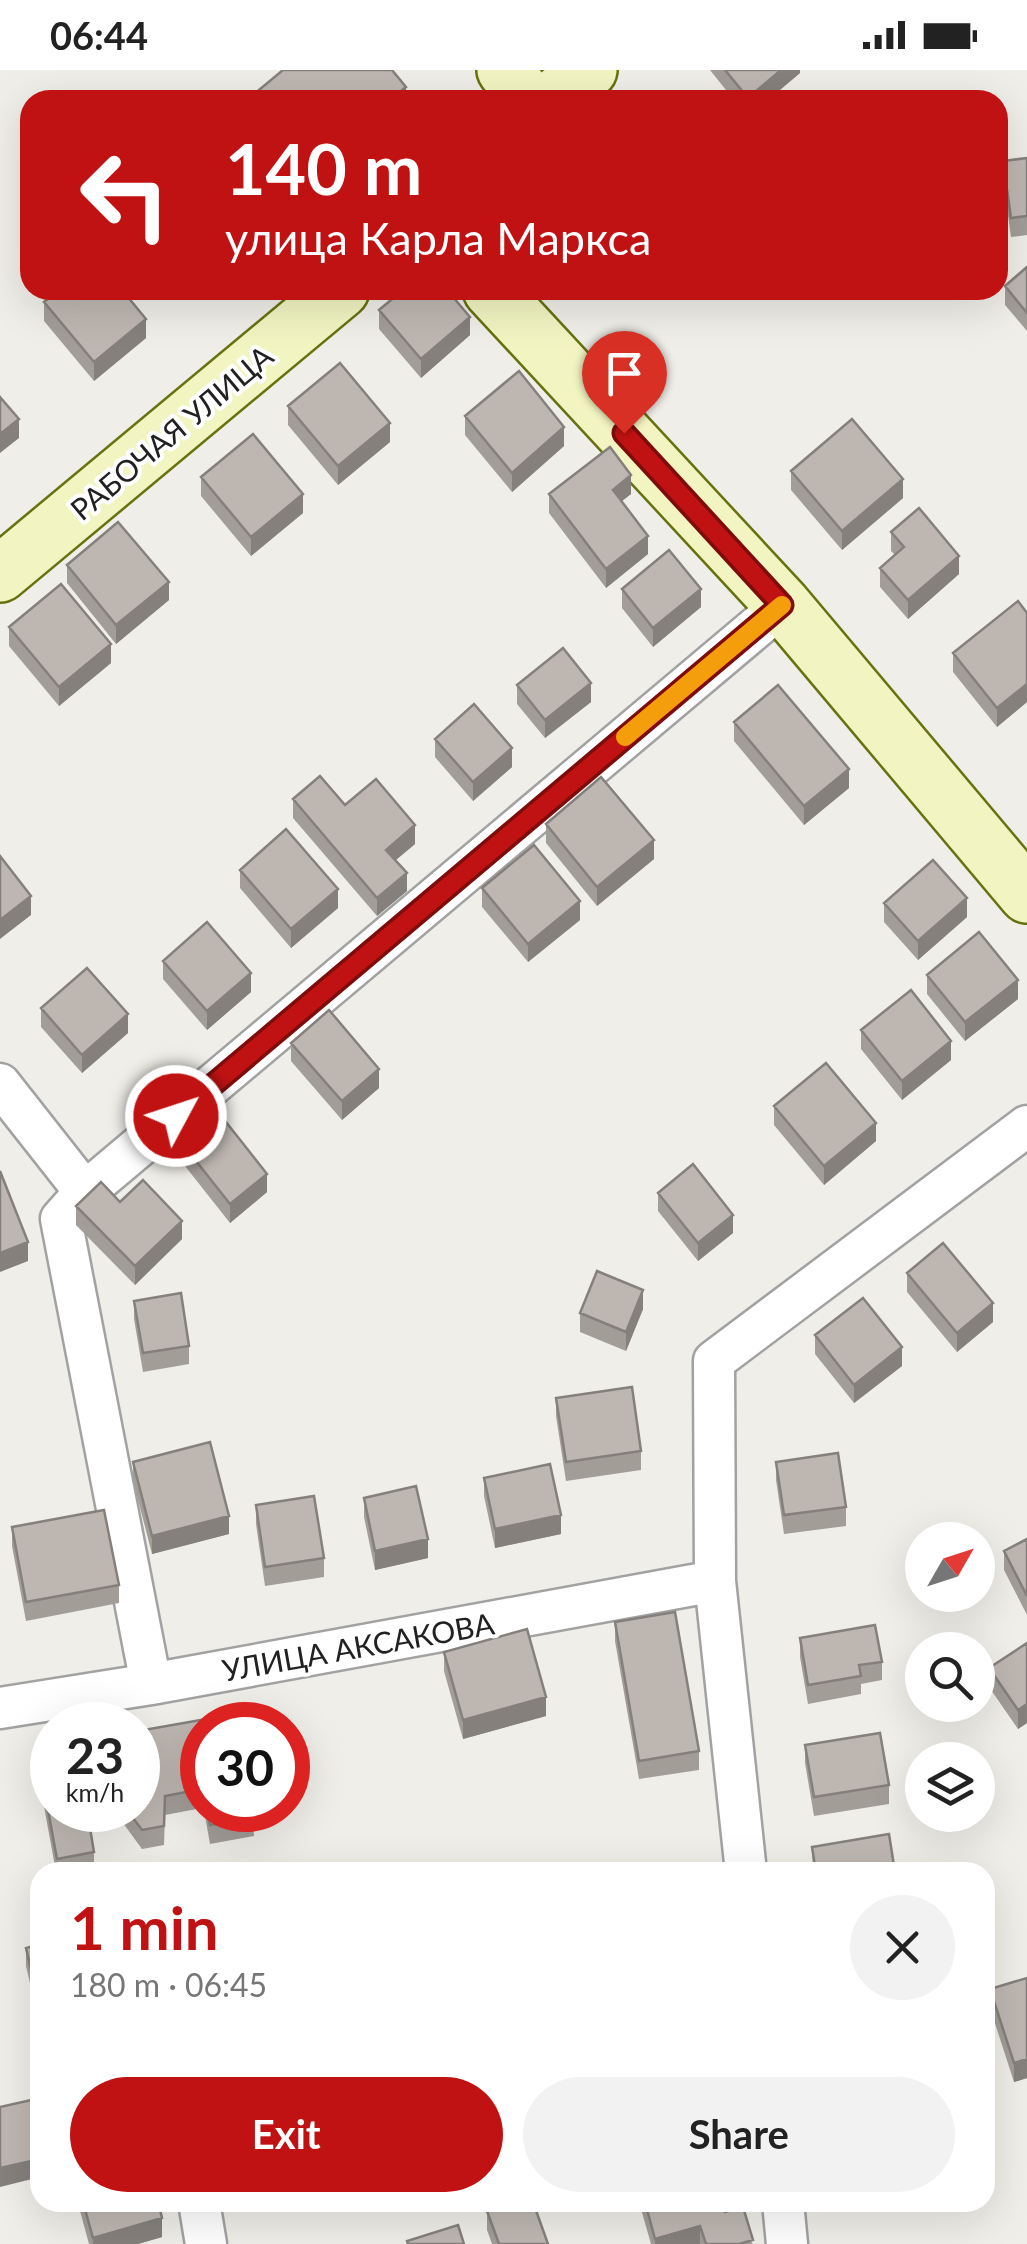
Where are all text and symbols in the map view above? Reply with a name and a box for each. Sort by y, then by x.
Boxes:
text: 06:44 [50,12,148,58]
text: 140 m [225,126,422,210]
icon: left [60,130,190,260]
text: улица Карла Маркса [225,211,651,265]
pin [582,331,667,434]
street label: РАБОЧАЯ УЛИЦА [63,337,280,527]
icon: arrive [597,346,652,401]
position arrow [124,1064,228,1168]
north arrow [905,1522,995,1612]
map controls [905,1522,995,1832]
street label: УЛИЦА АКСАКОВА [219,1604,497,1688]
button: search [905,1632,995,1722]
speed limit sign: 30 [180,1702,310,1832]
text: 23 [66,1725,124,1785]
button: layers [905,1742,995,1832]
text: km/h [66,1777,124,1807]
text: 1 min [70,1891,219,1963]
button: close [850,1895,955,2000]
text: 180 m · 06:45 [70,1965,267,2004]
button: Exit [70,2077,503,2192]
button: Share [523,2077,955,2192]

